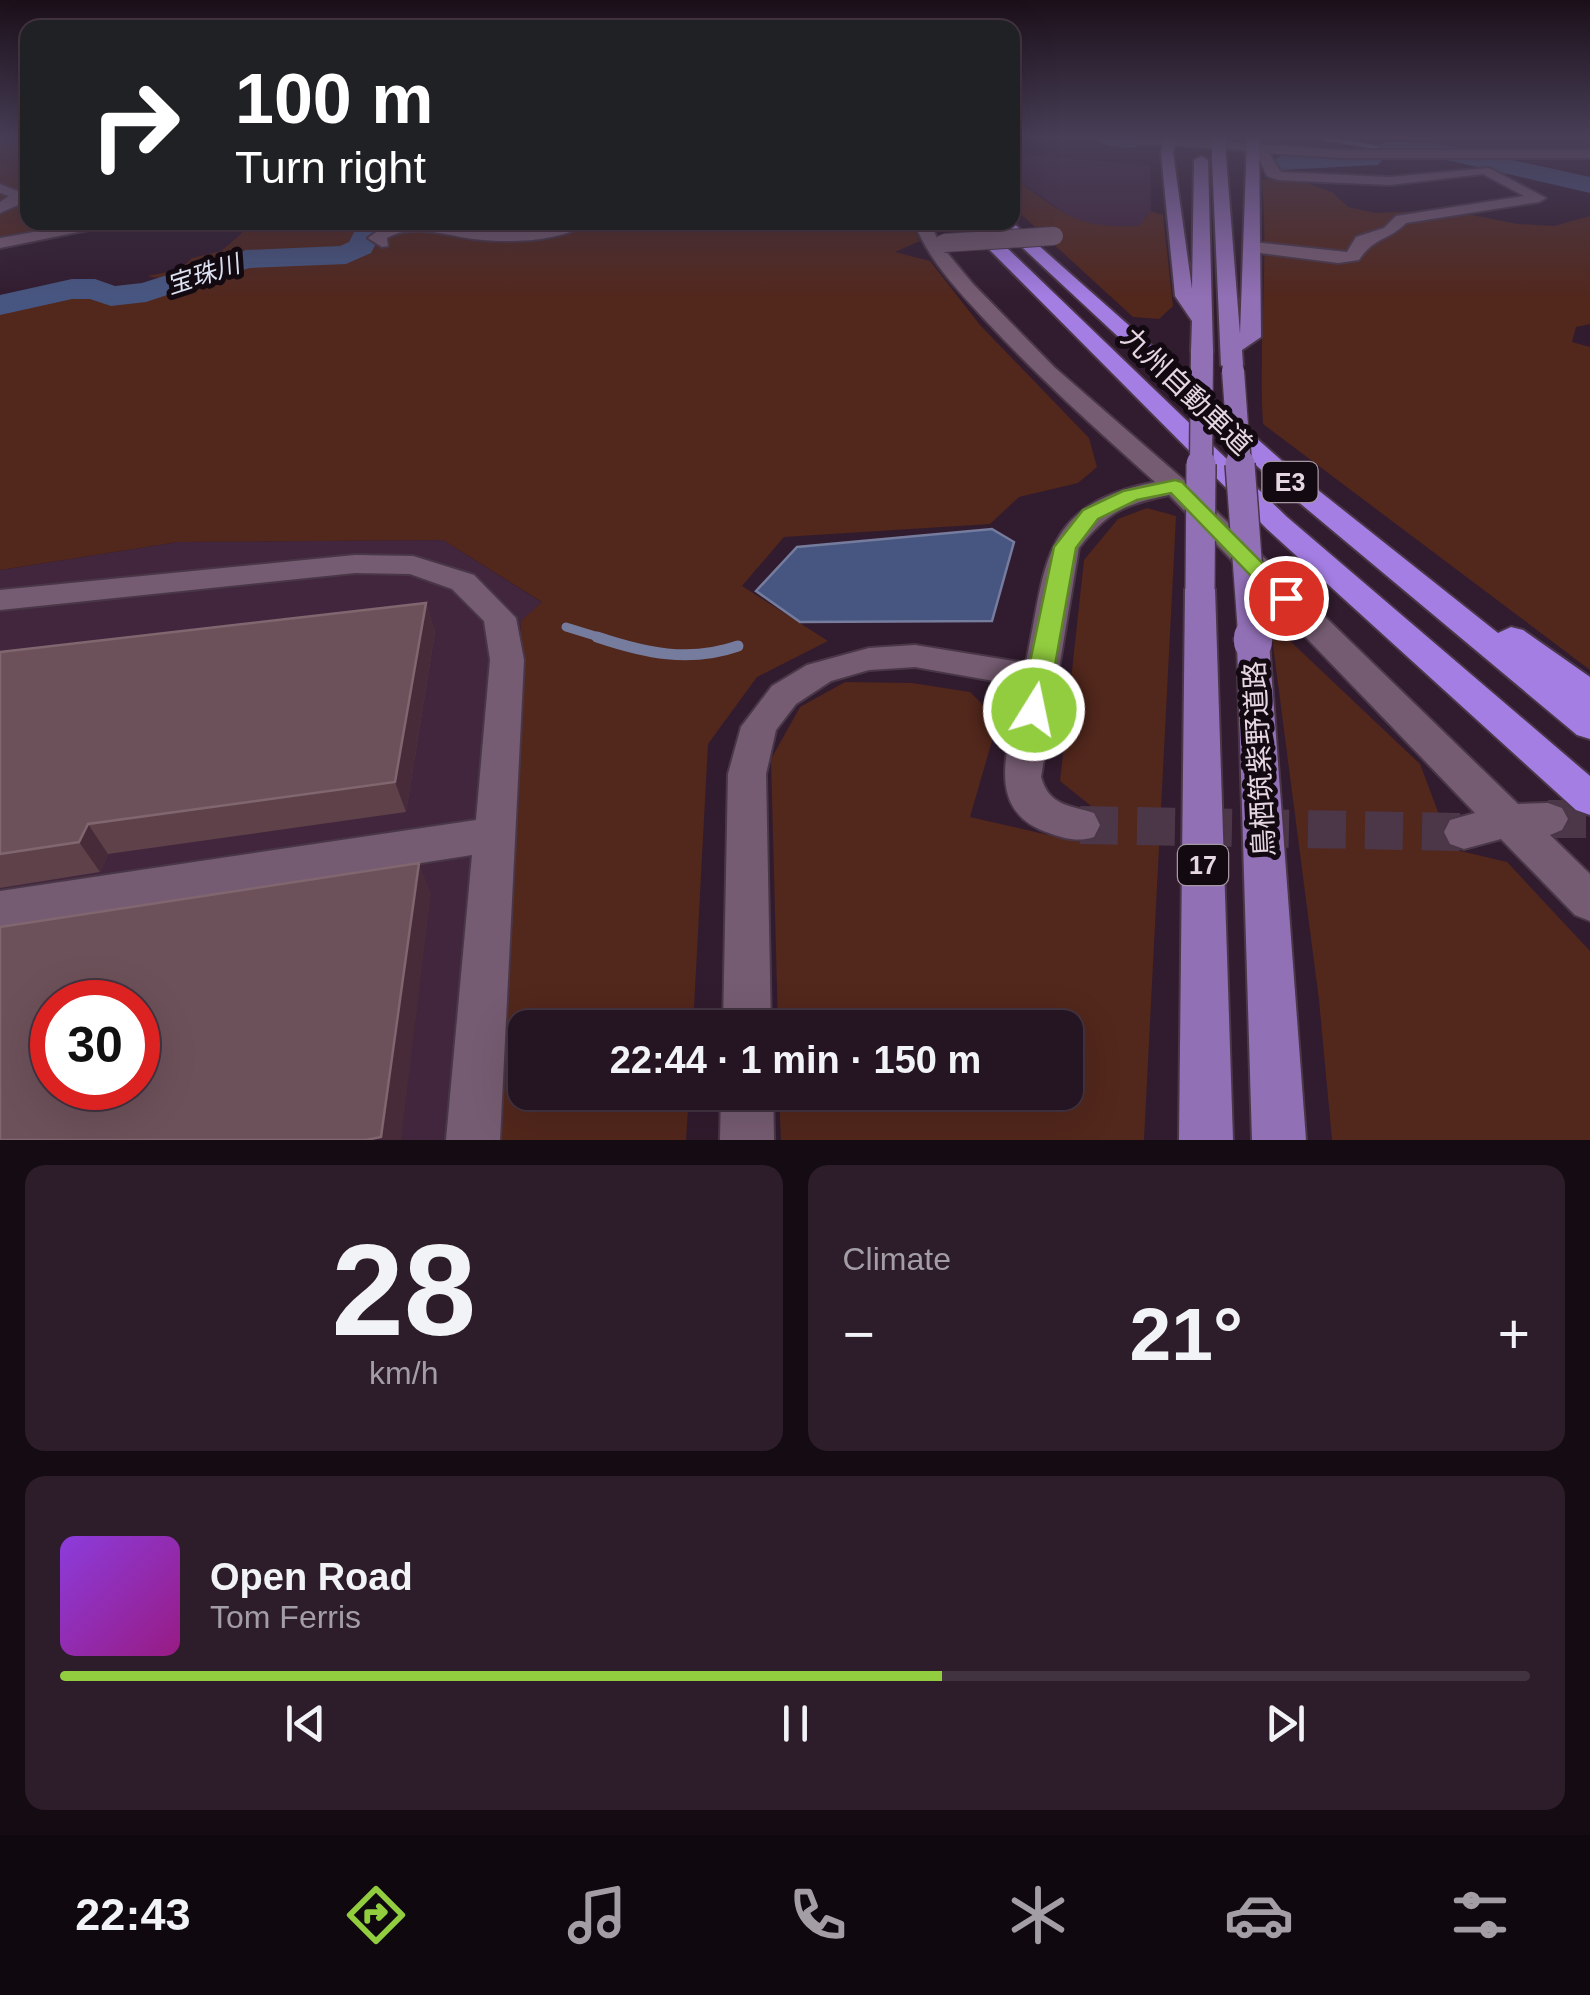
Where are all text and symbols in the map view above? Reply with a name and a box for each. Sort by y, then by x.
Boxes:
icon: right [70,60,200,190]
text: 100 m [235,60,433,138]
text: Turn right [235,142,426,193]
water label: 宝珠川 [163,248,246,299]
street label: 九州自動車道 [1115,322,1258,461]
road number: E3 [1262,462,1318,502]
pin [1244,556,1329,641]
icon: arrive [1259,571,1314,626]
position arrow [982,658,1086,762]
street label: 鳥栖筑紫野道路 [1239,660,1280,858]
road number: 17 [1178,845,1228,885]
speed limit sign: 30 [30,980,160,1110]
text: 22:44 · 1 min · 150 m [610,1039,981,1081]
text: 28 [331,1217,476,1363]
text: Climate [843,1241,951,1277]
text: 21° [1130,1292,1243,1376]
text: − [843,1303,875,1365]
text: + [1498,1303,1530,1365]
text: km/h [369,1355,438,1391]
text: Open Road [210,1556,413,1598]
text: Tom Ferris [210,1599,361,1635]
icon: previous [278,1696,333,1751]
icon: pause [768,1696,823,1751]
icon: next [1258,1696,1313,1751]
icon: directions [341,1880,411,1950]
icon: music [562,1880,632,1950]
icon: phone [783,1880,853,1950]
icon: climate [1003,1880,1073,1950]
icon: car [1224,1880,1294,1950]
icon: filters [1445,1880,1515,1950]
text: 22:43 [75,1889,190,1940]

